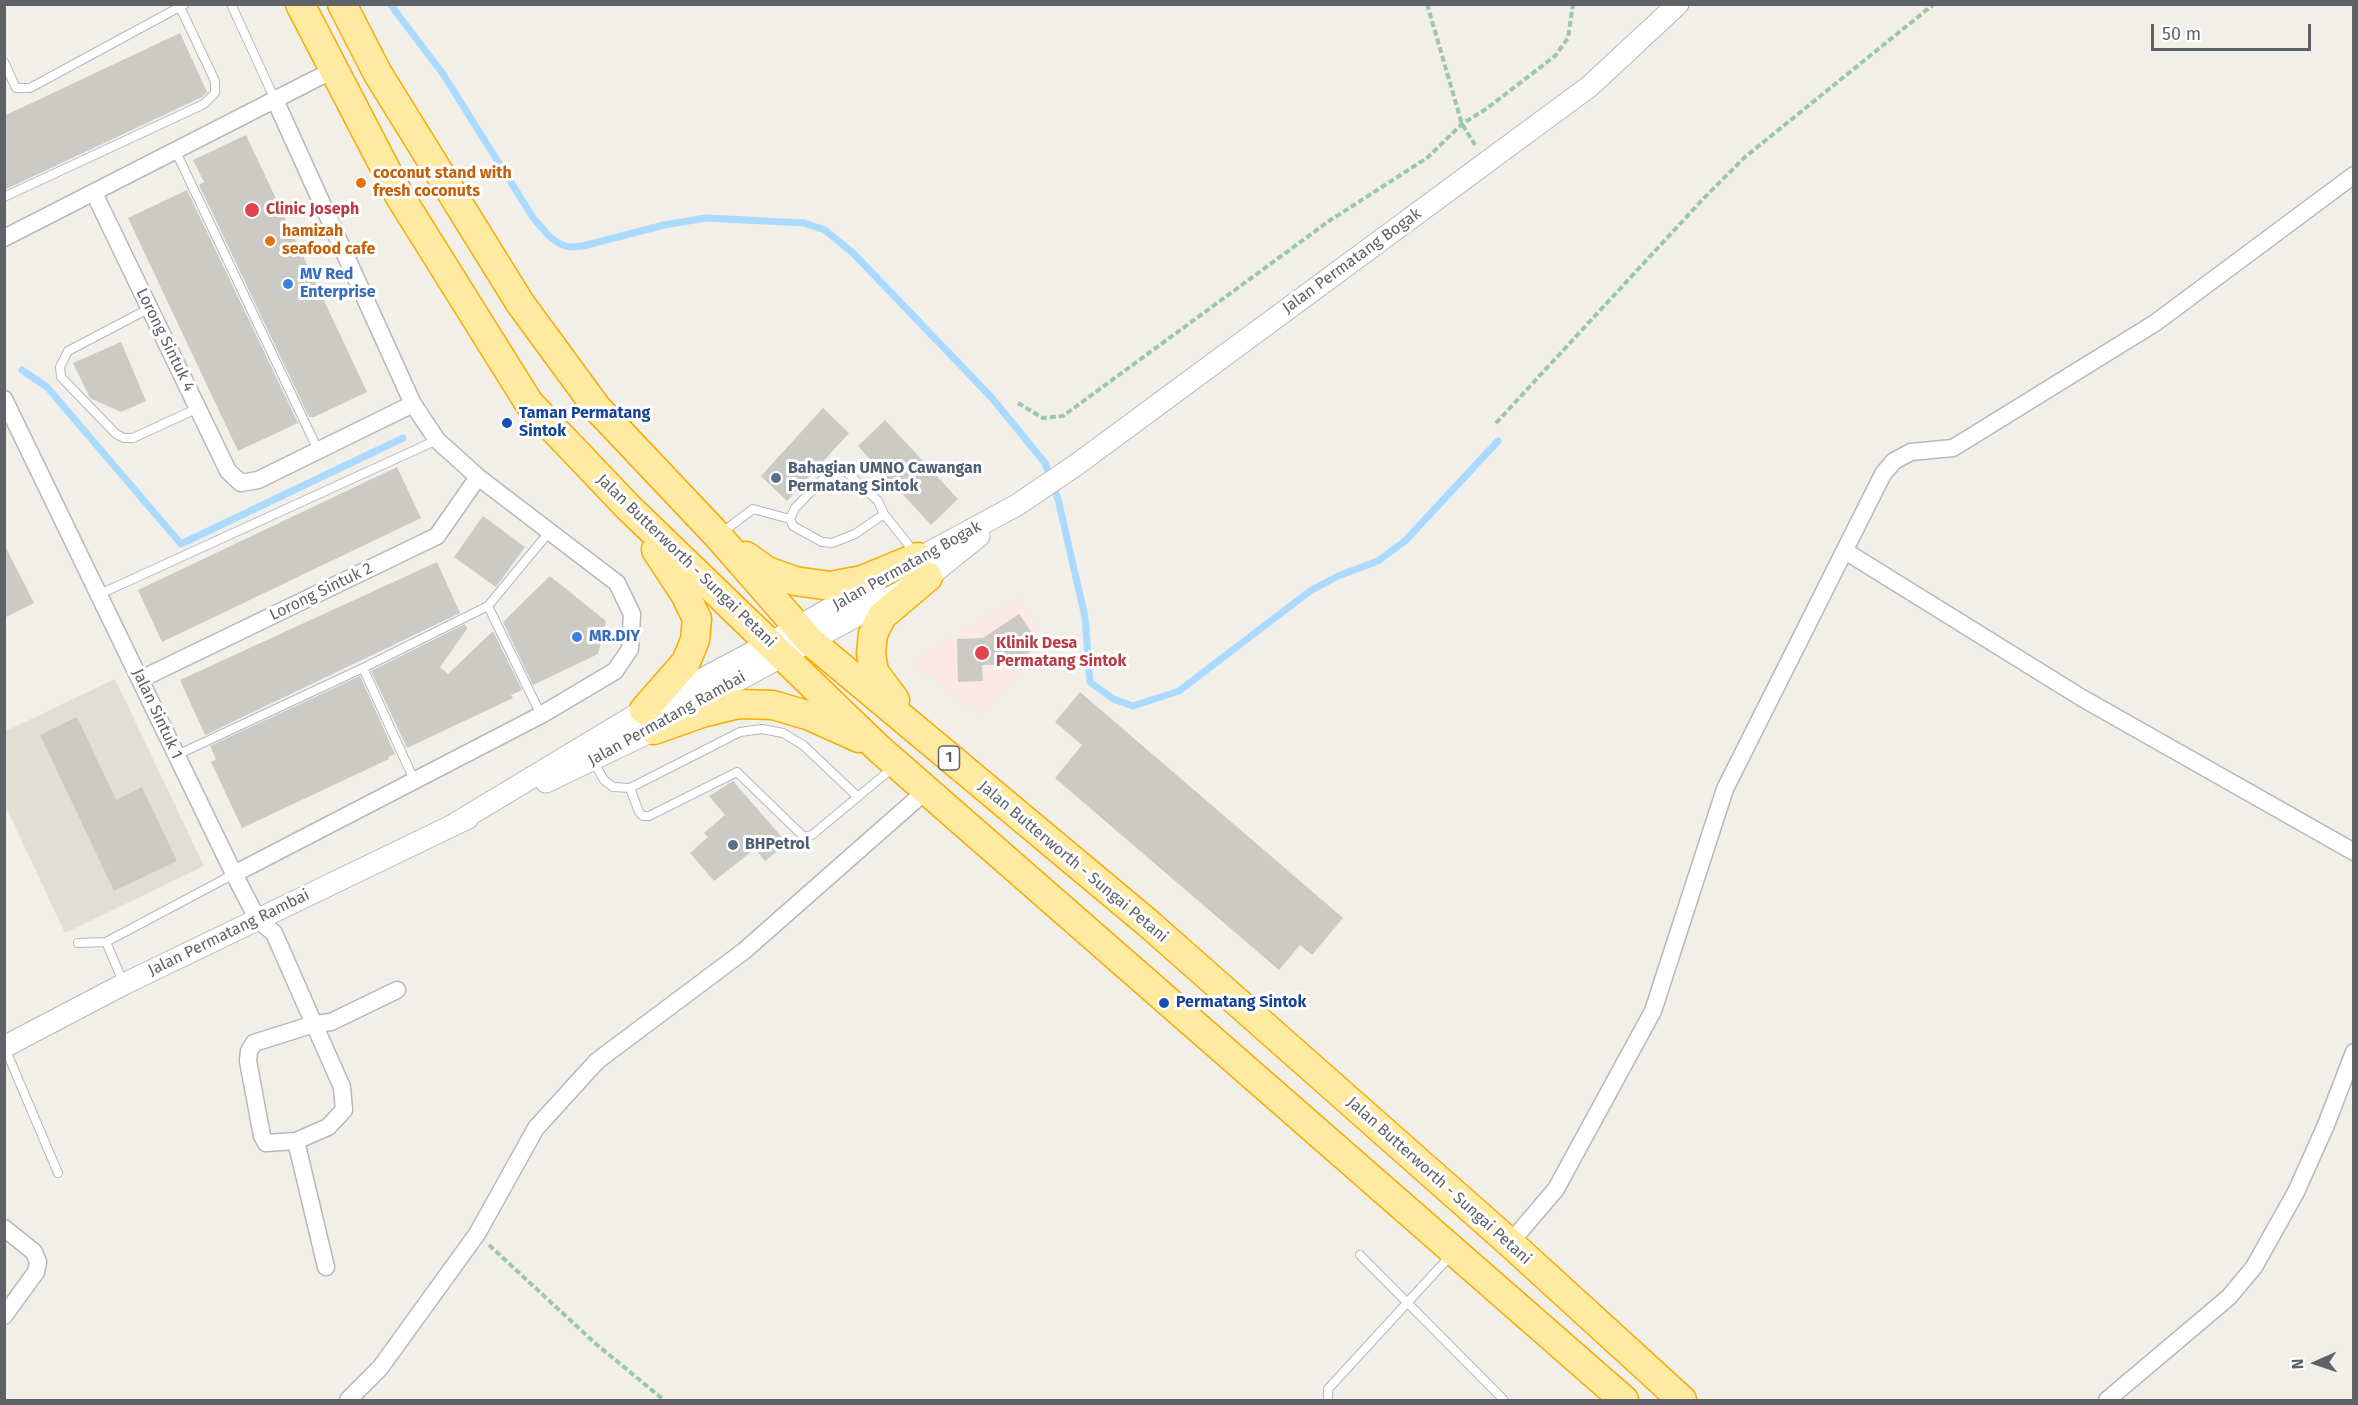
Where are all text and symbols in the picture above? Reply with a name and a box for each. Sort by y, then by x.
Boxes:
scale bar [2154,12,2314,50]
text: 50 m [2162,23,2201,45]
place label: coconut stand with fresh coconuts [373,164,512,202]
marker: coconut stand with fresh coconuts [354,176,368,190]
place label: Clinic Joseph [266,200,359,220]
marker: Clinic Joseph [243,201,261,219]
street label: Jalan Permatang Bogak [1279,204,1425,318]
place label: hamizah seafood cafe [282,222,375,260]
marker: hamizah seafood cafe [263,234,277,248]
place label: MV Red Enterprise [300,265,376,303]
marker: MV Red Enterprise [281,277,295,291]
street label: Lorong Sintuk 4 [132,285,198,395]
place label: Taman Permatang Sintok [519,404,650,442]
marker: Taman Permatang Sintok [500,416,514,430]
place label: Bahagian UMNO Cawangan Permatang Sintok [788,459,982,497]
street label: Jalan Butterworth - Sungai Petani [593,470,779,652]
marker: Bahagian UMNO Cawangan Permatang Sintok [769,471,783,485]
street label: Jalan Permatang Bogak [829,517,985,615]
street label: Lorong Sintuk 2 [266,559,376,625]
place label: MR.DIY [589,627,640,647]
marker: MR.DIY [570,630,584,644]
place label: Klinik Desa Permatang Sintok [996,634,1126,672]
marker: Klinik Desa Permatang Sintok [973,644,991,662]
street label: Jalan Sintuk 1 [128,666,186,762]
street label: Jalan Permatang Rambai [585,668,749,770]
road number: 1 [938,746,960,770]
street label: Jalan Butterworth - Sungai Petani [974,777,1172,947]
place label: BHPetrol [745,835,810,855]
marker: BHPetrol [726,838,740,852]
street label: Jalan Permatang Rambai [145,886,313,980]
place label: Permatang Sintok [1176,993,1306,1013]
marker: Permatang Sintok [1157,996,1171,1010]
street label: Jalan Butterworth - Sungai Petani [1343,1093,1535,1269]
north arrow [2286,1333,2346,1393]
text: N [2288,1358,2307,1370]

